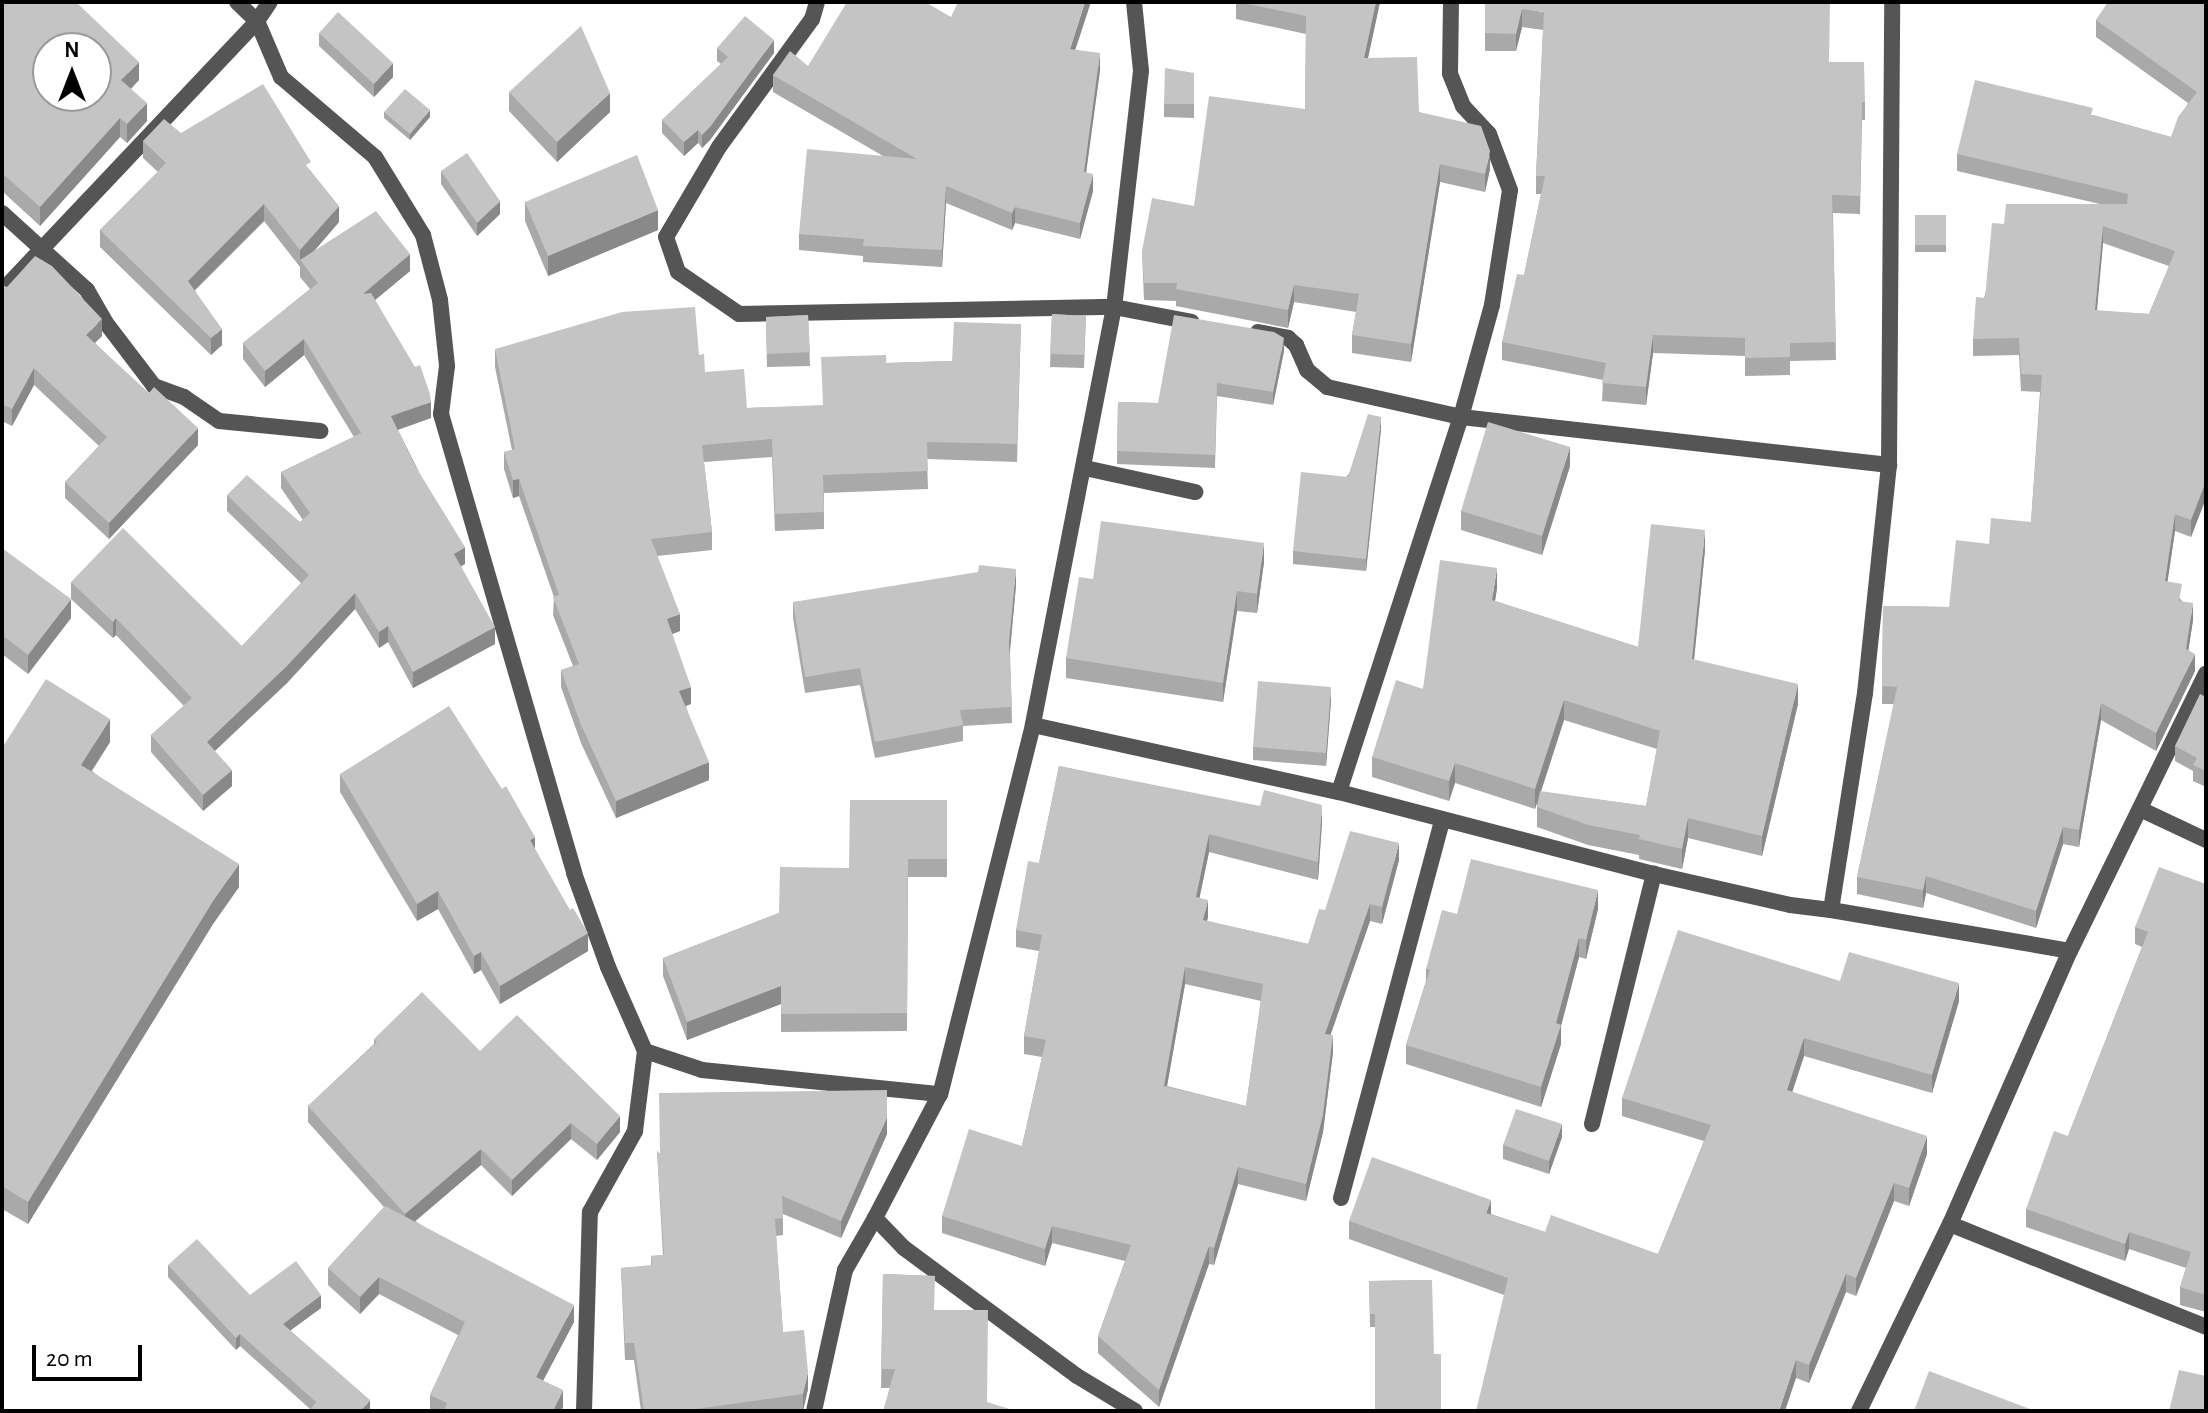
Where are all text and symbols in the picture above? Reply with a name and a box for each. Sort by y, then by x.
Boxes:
north arrow [32,32,112,112]
text: N [64,39,80,61]
scale bar [36,1329,146,1379]
text: 20 m [46,1347,93,1371]

